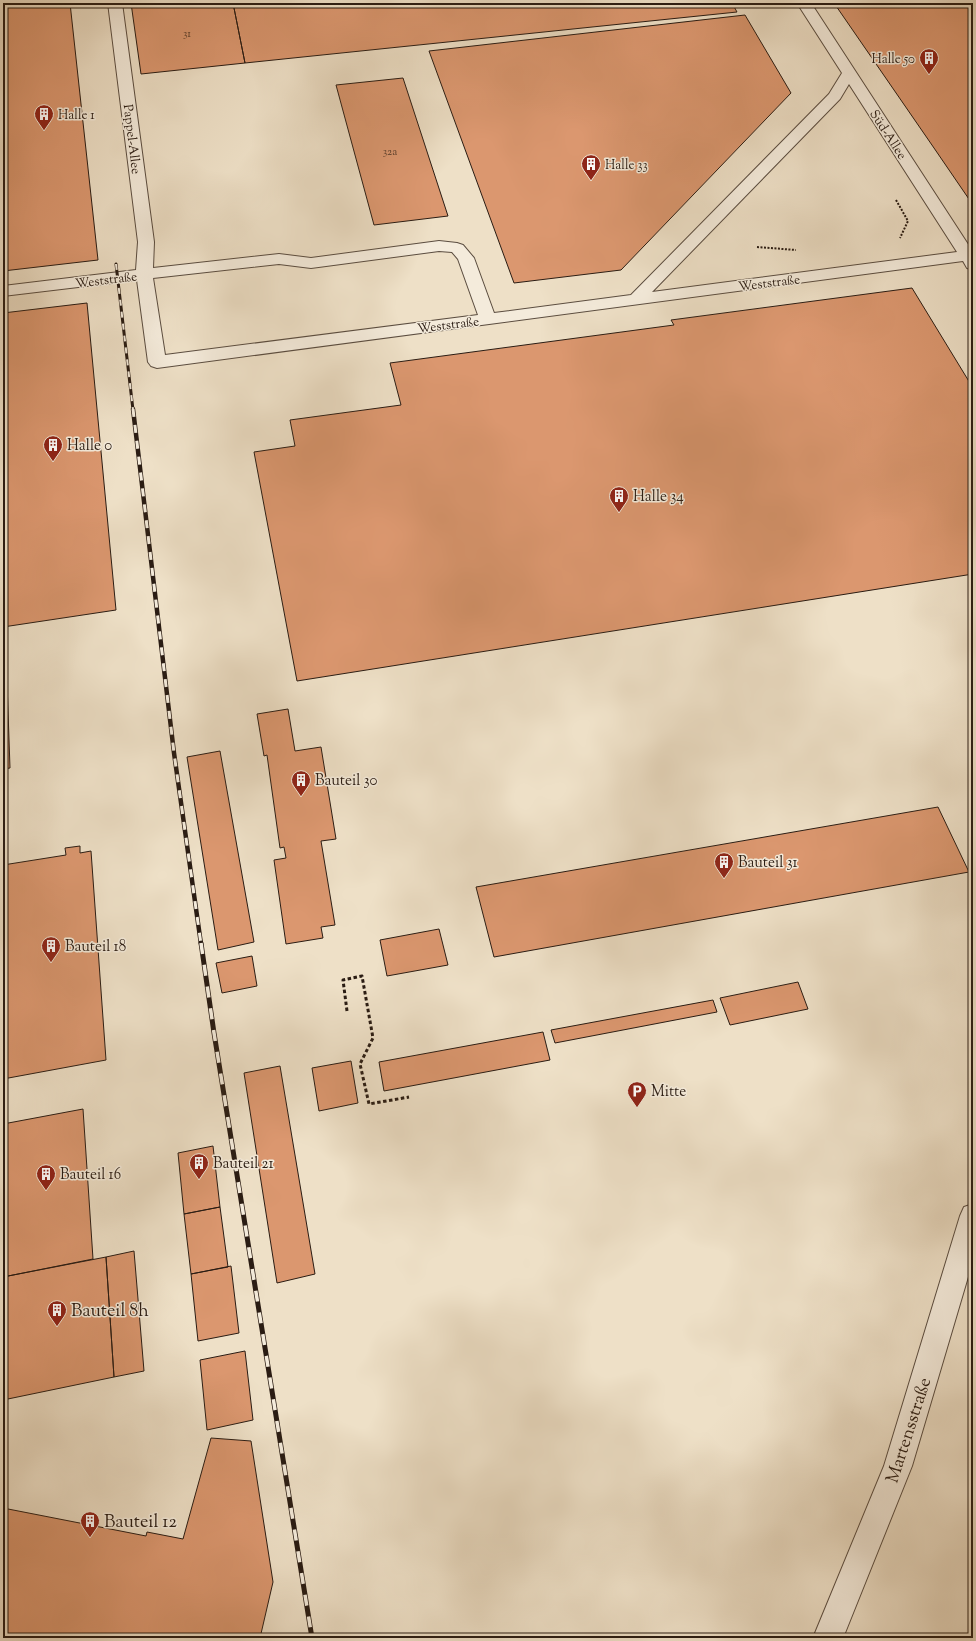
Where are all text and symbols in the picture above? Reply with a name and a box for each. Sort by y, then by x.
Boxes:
house number: 31 [183,26,191,42]
building icon: Halle 50 [918,47,940,75]
place label: Halle 50 [871,51,915,69]
building icon: Halle 1 [33,103,55,131]
street label: Pappel-Allee [118,103,144,175]
place label: Halle 1 [58,107,95,125]
street label: Süd-Allee [865,107,910,163]
house number: 32a [383,144,397,160]
building icon: Halle 33 [580,153,602,181]
place label: Halle 33 [605,157,648,175]
street label: Weststraße [74,268,138,294]
street label: Weststraße [737,271,801,297]
street label: Weststraße [416,313,480,339]
building icon: Halle 0 [42,434,64,462]
place label: Halle 0 [67,436,112,457]
building icon: Halle 34 [608,485,630,513]
place label: Halle 34 [633,487,684,508]
building icon: Bauteil 30 [290,769,312,797]
place label: Bauteil 30 [315,771,377,792]
building icon: Bauteil 31 [713,851,735,879]
place label: Bauteil 31 [738,853,798,874]
building icon: Bauteil 18 [40,935,62,963]
place label: Bauteil 18 [65,937,126,958]
parking icon: Mitte [626,1080,648,1108]
place label: Mitte [651,1082,686,1103]
building icon: Bauteil 21 [188,1152,210,1180]
place label: Bauteil 21 [213,1154,274,1175]
building icon: Bauteil 16 [35,1163,57,1191]
place label: Bauteil 16 [60,1165,121,1186]
building icon: Bauteil 8h [46,1299,68,1327]
place label: Bauteil 8h [71,1299,149,1325]
street label: Martensstraße [881,1374,939,1487]
building icon: Bauteil 12 [79,1510,101,1538]
place label: Bauteil 12 [104,1510,177,1536]

